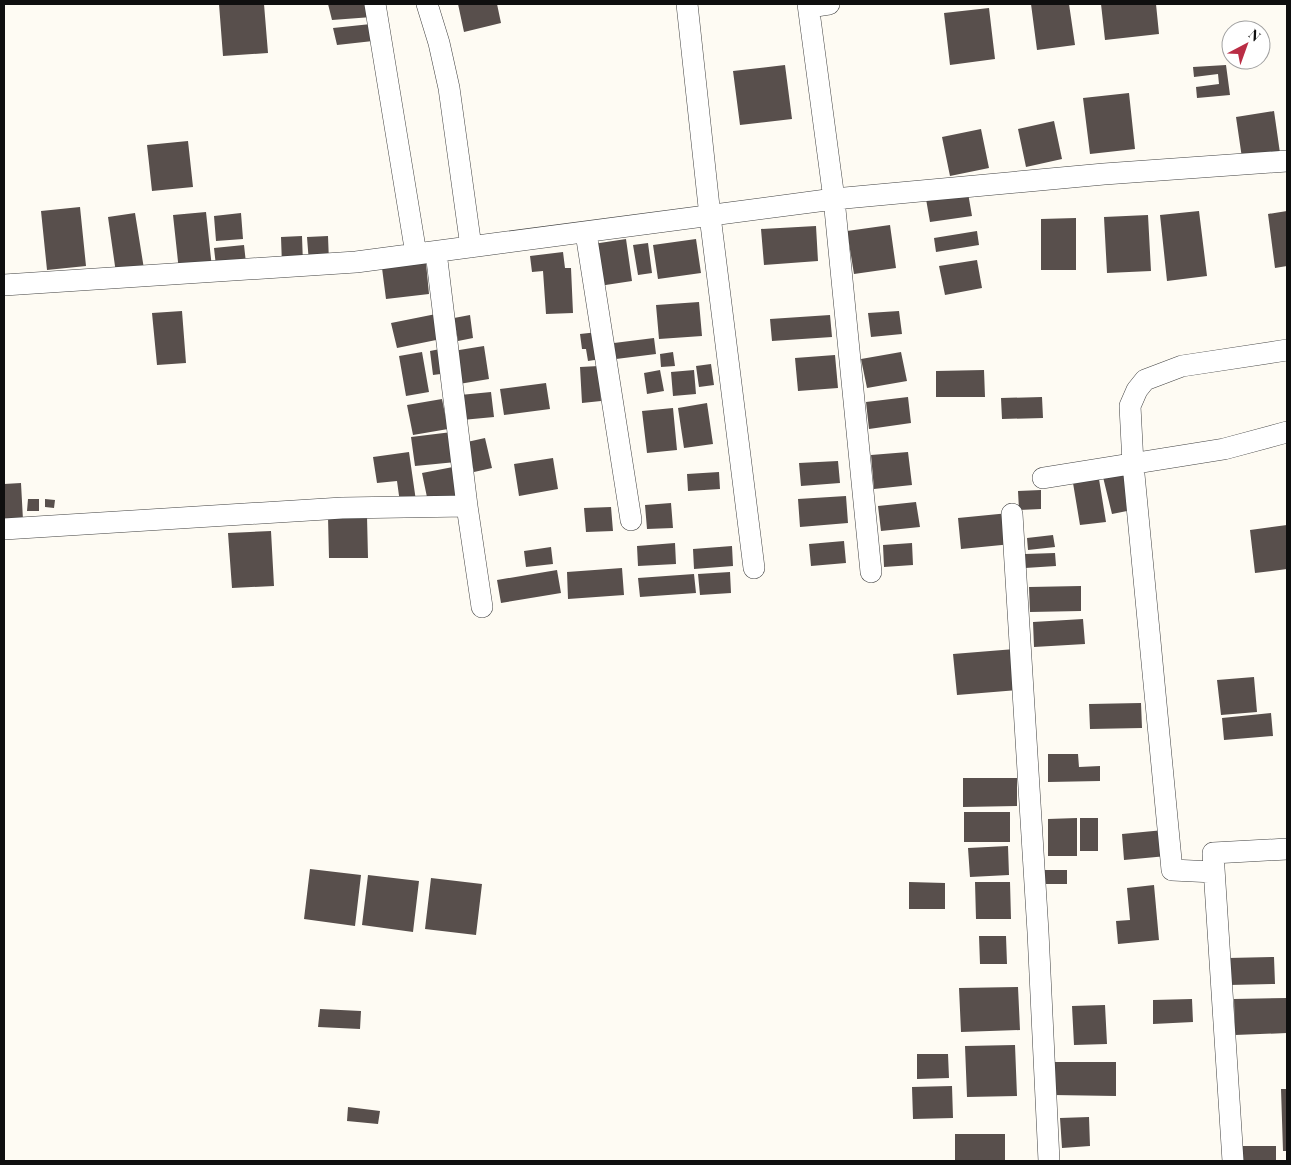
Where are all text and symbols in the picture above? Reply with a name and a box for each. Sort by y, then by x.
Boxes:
north arrow [1221,20,1271,70]
text: N [1245,24,1265,45]

